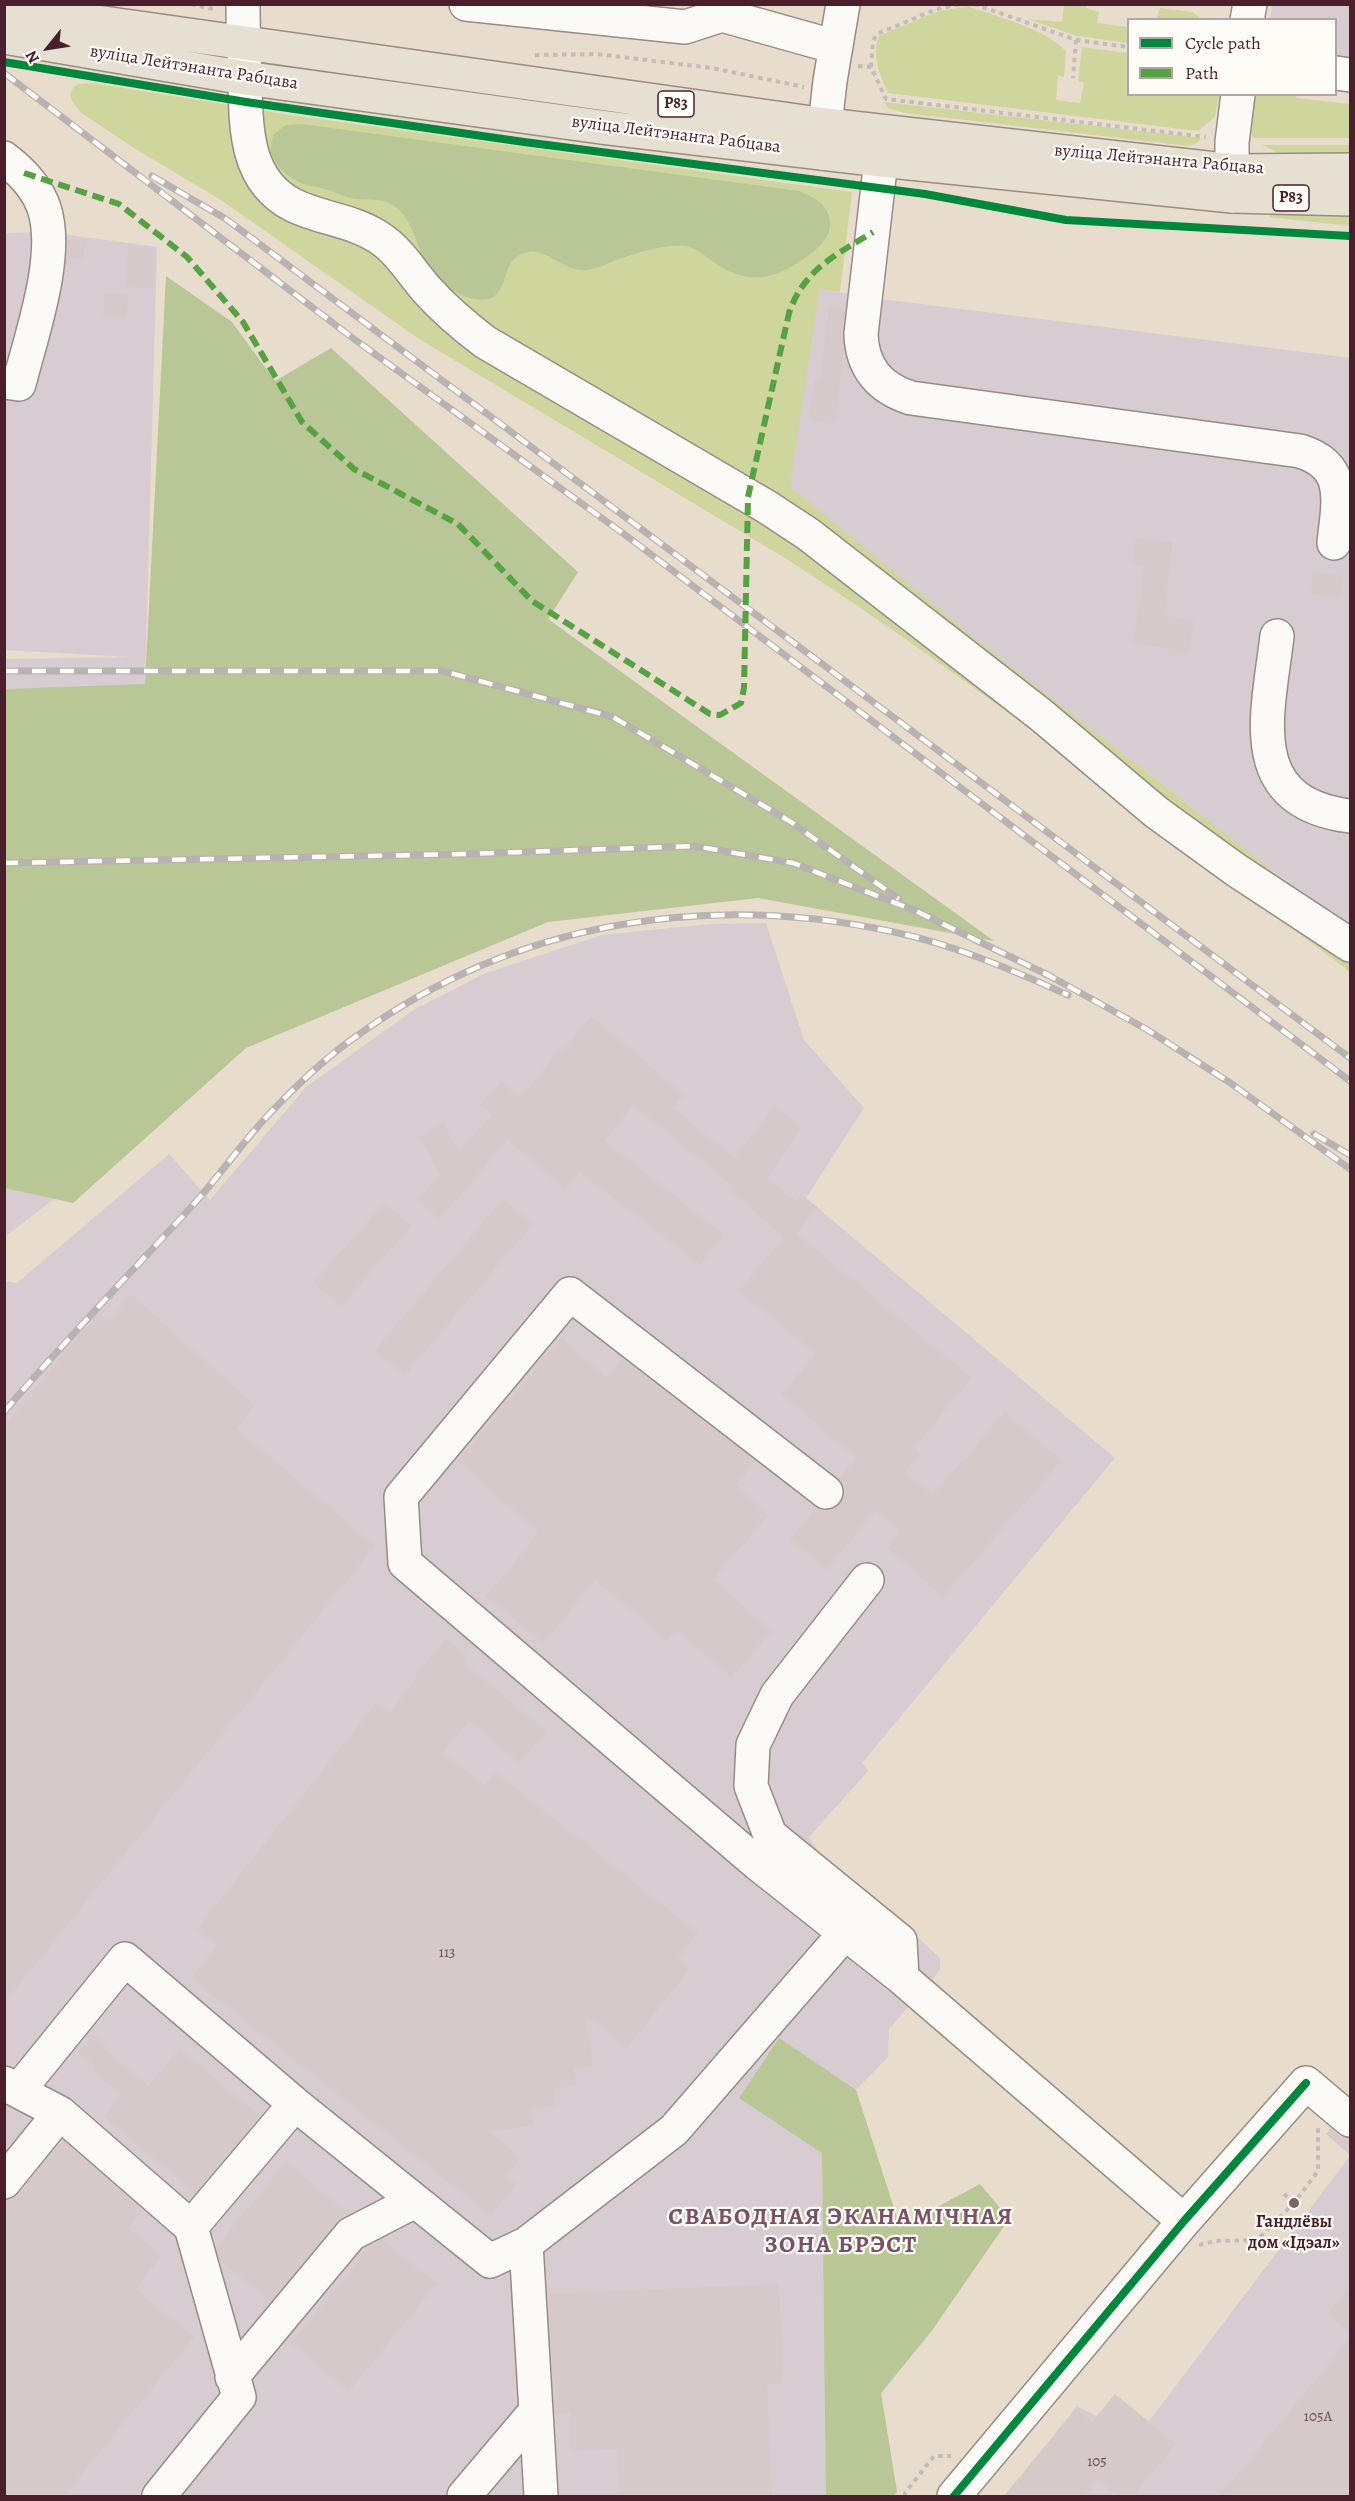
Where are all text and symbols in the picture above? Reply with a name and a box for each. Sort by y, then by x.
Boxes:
north arrow [18,18,78,78]
legend [1127,18,1337,96]
text: Cycle path [1185,31,1261,55]
street label: вуліца Лейтэнанта Рабцава [88,41,300,95]
text: N [20,46,45,68]
text: Path [1185,61,1219,85]
road number: Р83 [658,91,694,117]
street label: вуліца Лейтэнанта Рабцава [570,111,782,159]
street label: вуліца Лейтэнанта Рабцава [1053,140,1265,180]
road number: Р83 [1273,185,1309,211]
house number: 113 [439,1944,455,1962]
marker: Гандлёвы дом «Ідэал» [1287,2196,1301,2210]
district label: СВАБОДНАЯ ЭКАНАМІЧНАЯ ЗОНА БРЭСТ [668,2204,1014,2260]
place label: Гандлёвы дом «Ідэал» [1248,2212,1340,2254]
house number: 105А [1304,2408,1332,2426]
house number: 105 [1087,2453,1107,2471]

